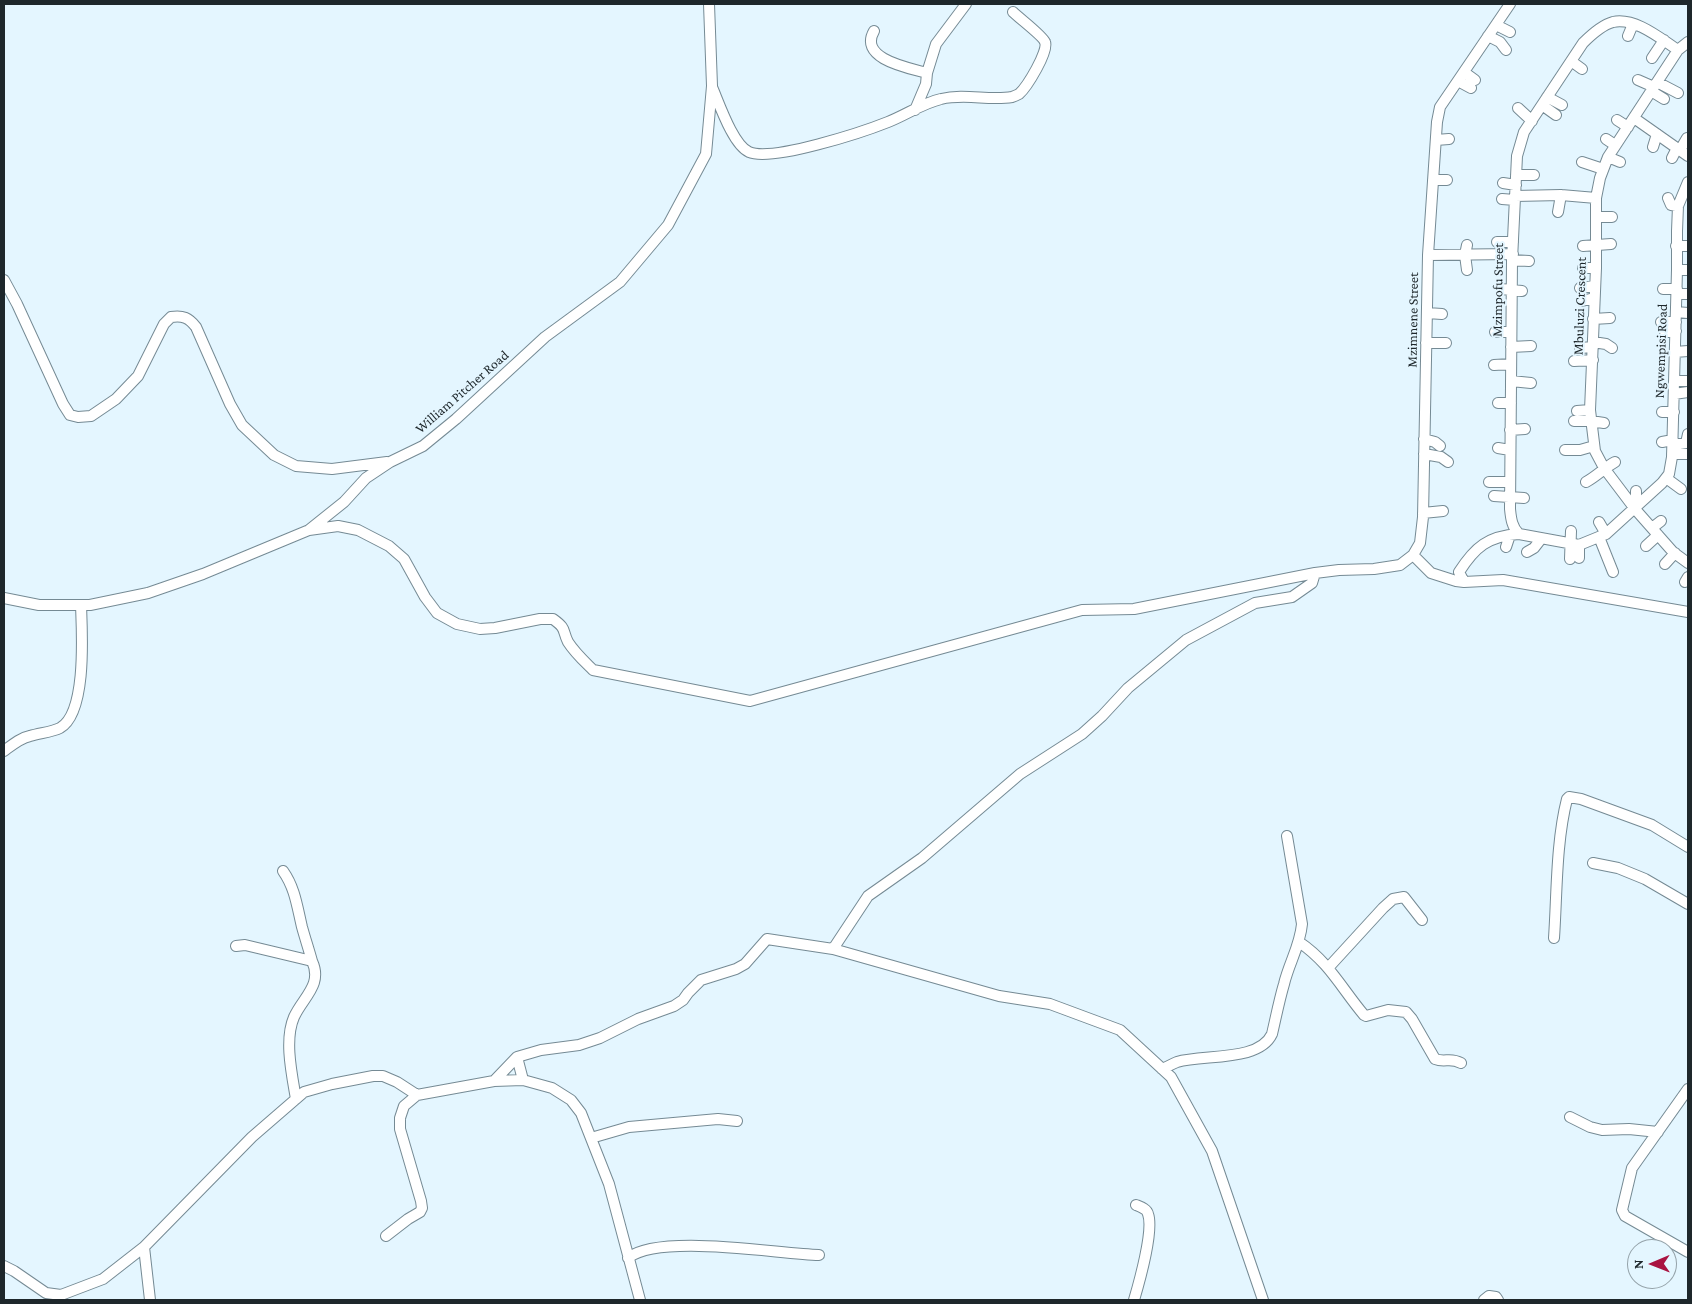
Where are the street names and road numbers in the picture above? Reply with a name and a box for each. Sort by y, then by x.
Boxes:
street label: Mzimpofu Street [1489,243,1507,337]
street label: Mbuluzi Crescent [1570,257,1590,355]
street label: Mzimnene Street [1404,272,1422,368]
street label: Ngwempisi Road [1651,303,1671,399]
street label: William Pitcher Road [412,347,512,437]

